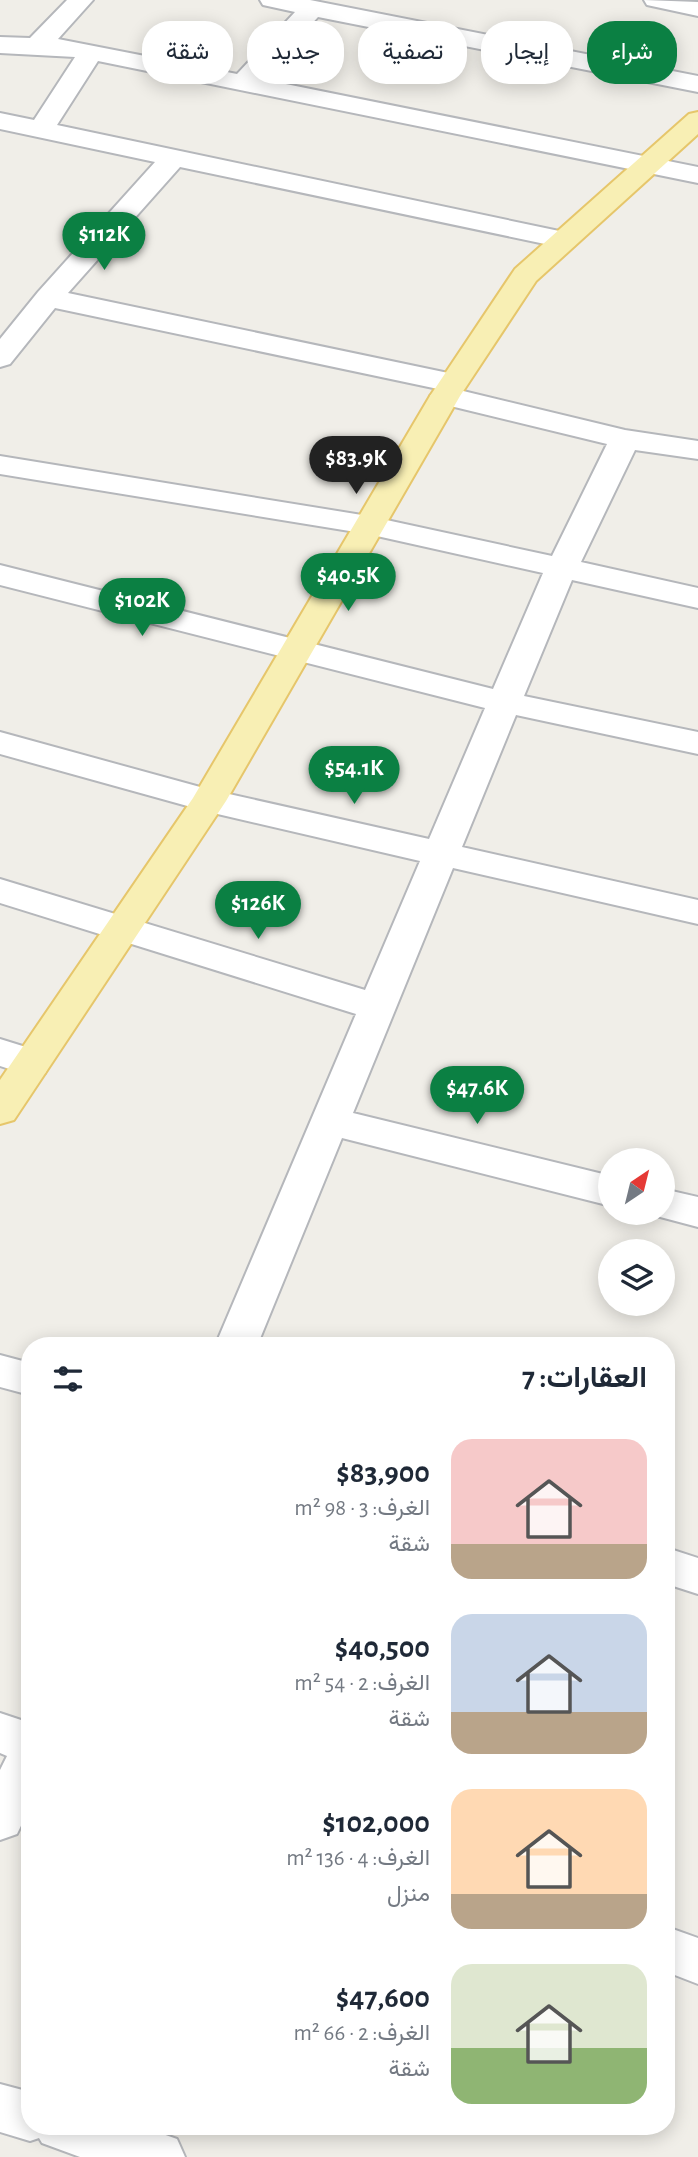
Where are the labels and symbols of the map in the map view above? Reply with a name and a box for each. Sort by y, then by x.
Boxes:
pin: $112K [55,212,153,272]
pin: $83.9K [299,436,413,496]
pin: $40.5K [291,554,405,613]
pin: $102K [93,578,191,638]
pin: $54.1K [297,746,411,806]
pin: $126K [209,881,307,941]
pin: $47.6K [420,1066,534,1126]
north arrow [598,1148,676,1225]

